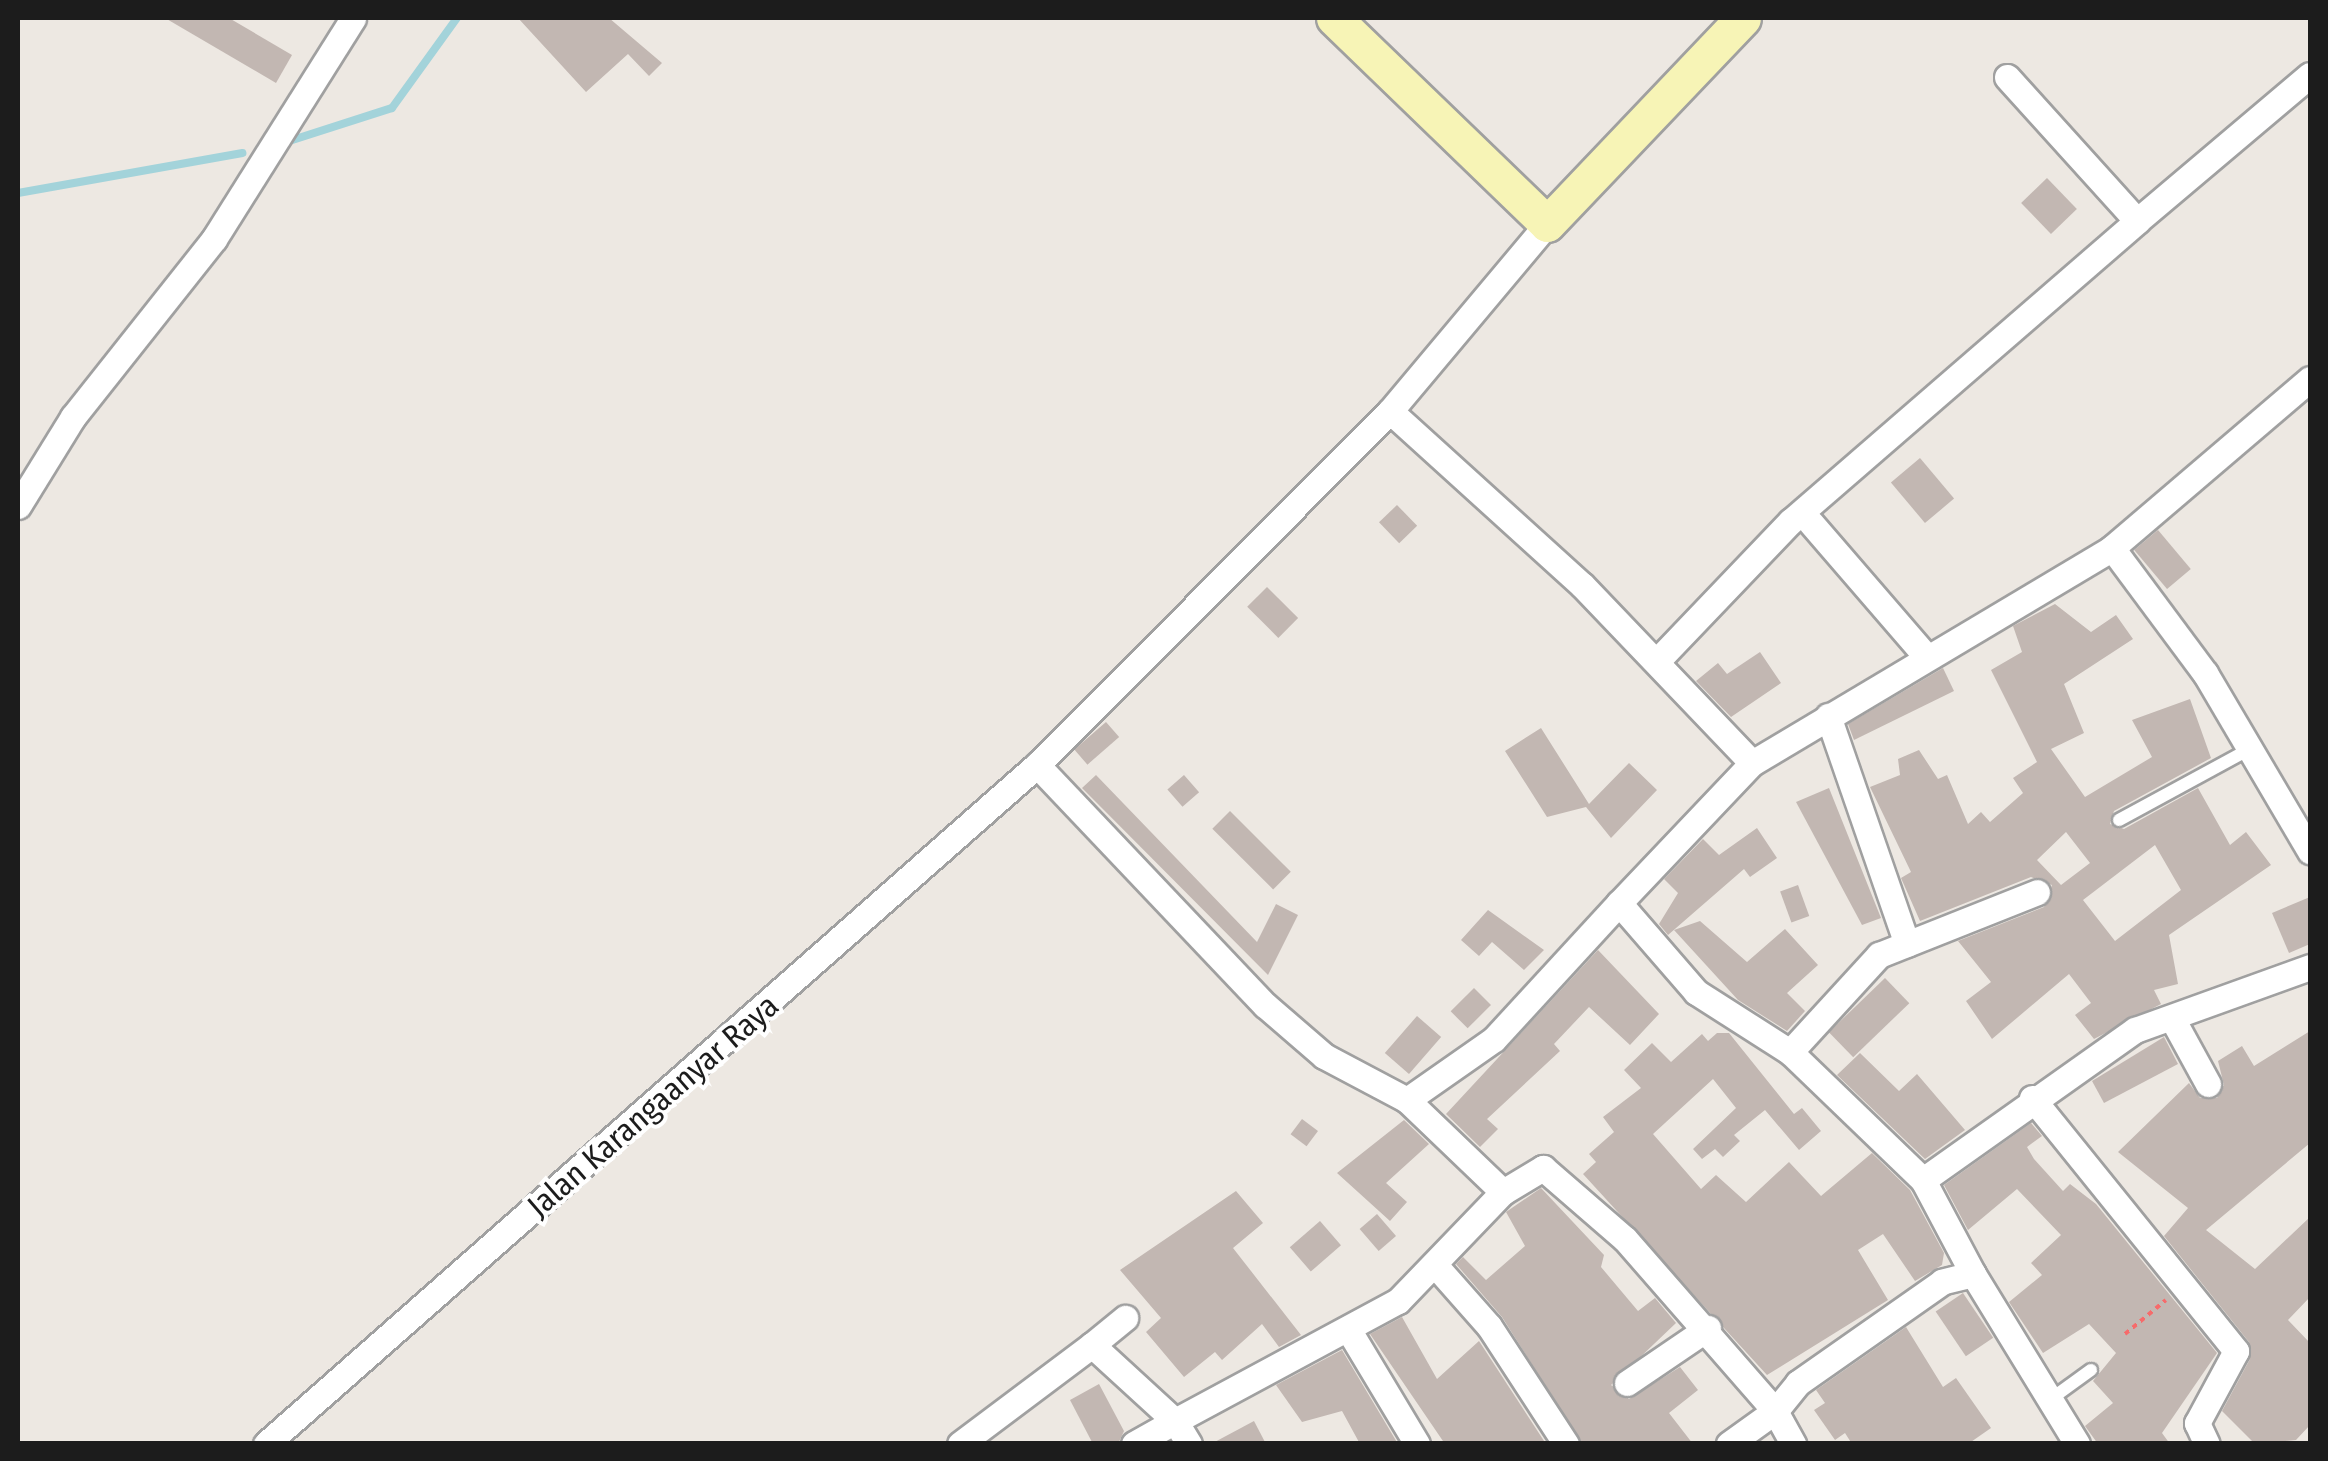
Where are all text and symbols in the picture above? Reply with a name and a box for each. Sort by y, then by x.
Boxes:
street label: Jalan Karangaanyar Raya [520,987,786,1225]

